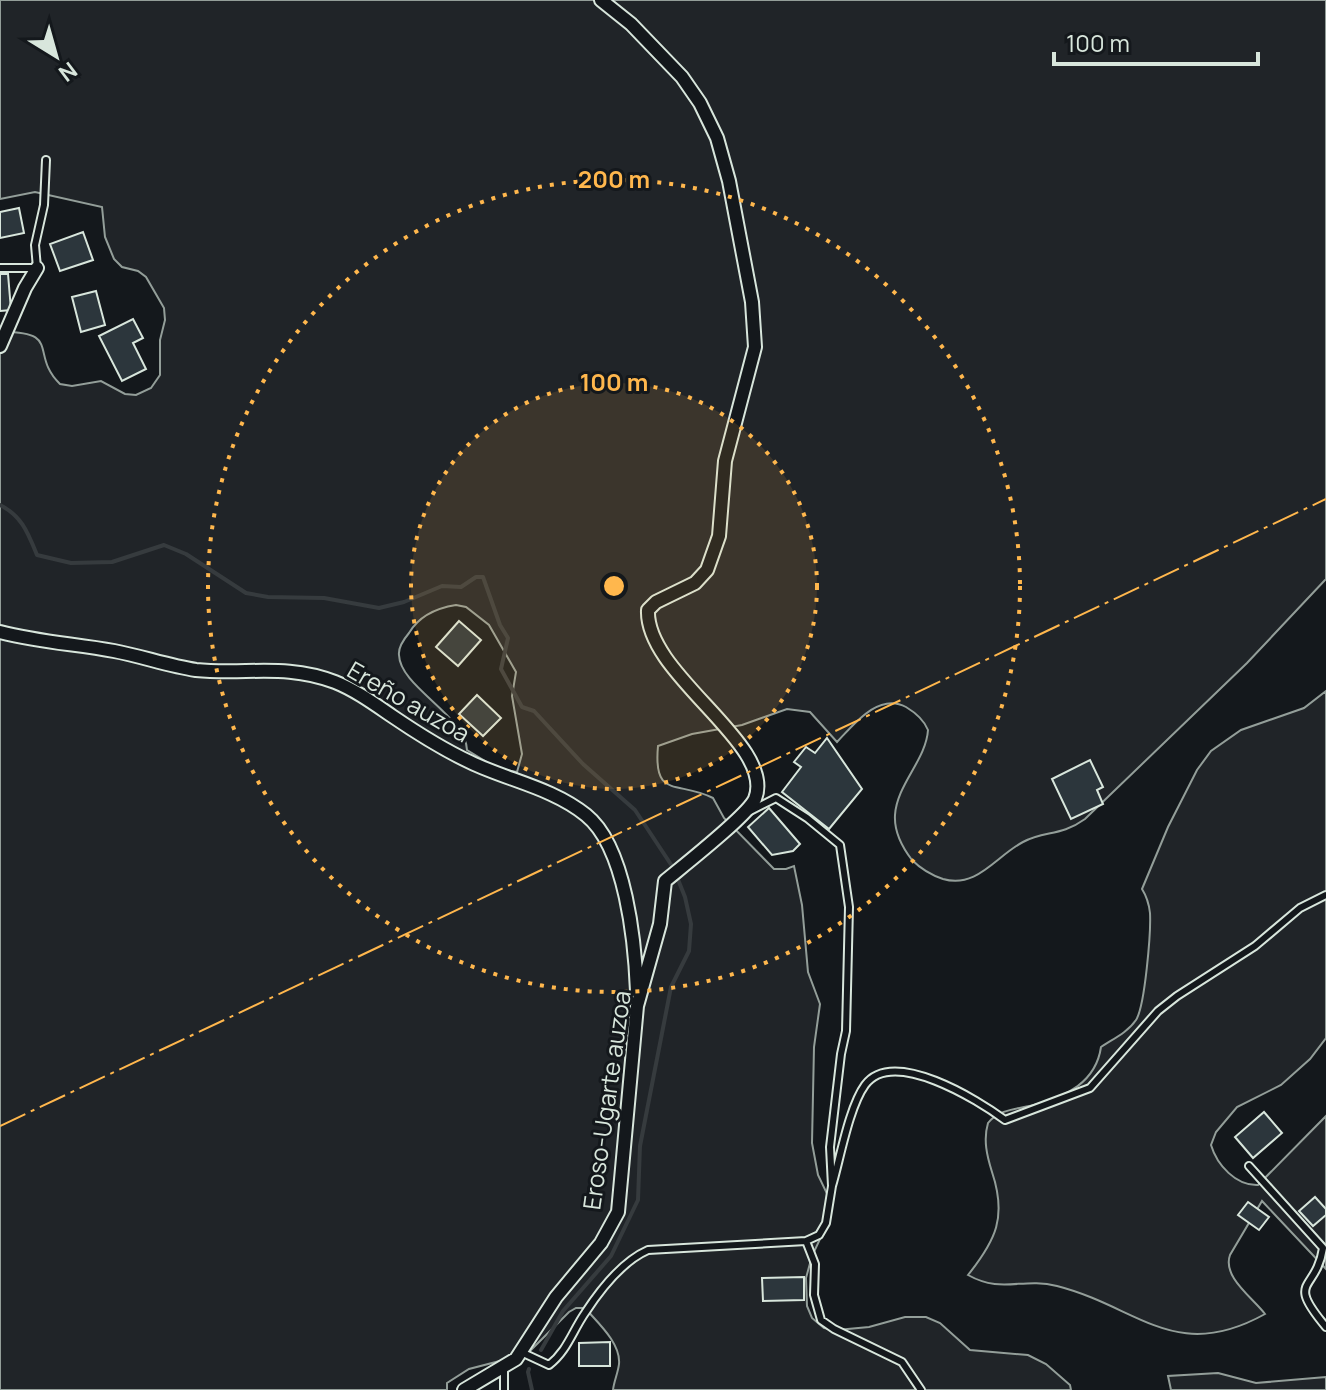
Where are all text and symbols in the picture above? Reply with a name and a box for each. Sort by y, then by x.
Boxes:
north arrow [16,16,96,96]
scale bar [1054,16,1258,66]
text: 100 m [1066,26,1130,59]
text: N [53,55,83,89]
text: 200 m [578,162,650,195]
text: 100 m [580,365,648,398]
centre of rings [600,572,628,600]
street label: Ereño auzoa [342,653,476,749]
street label: Eroso-Ugarte auzoa [574,988,638,1212]

